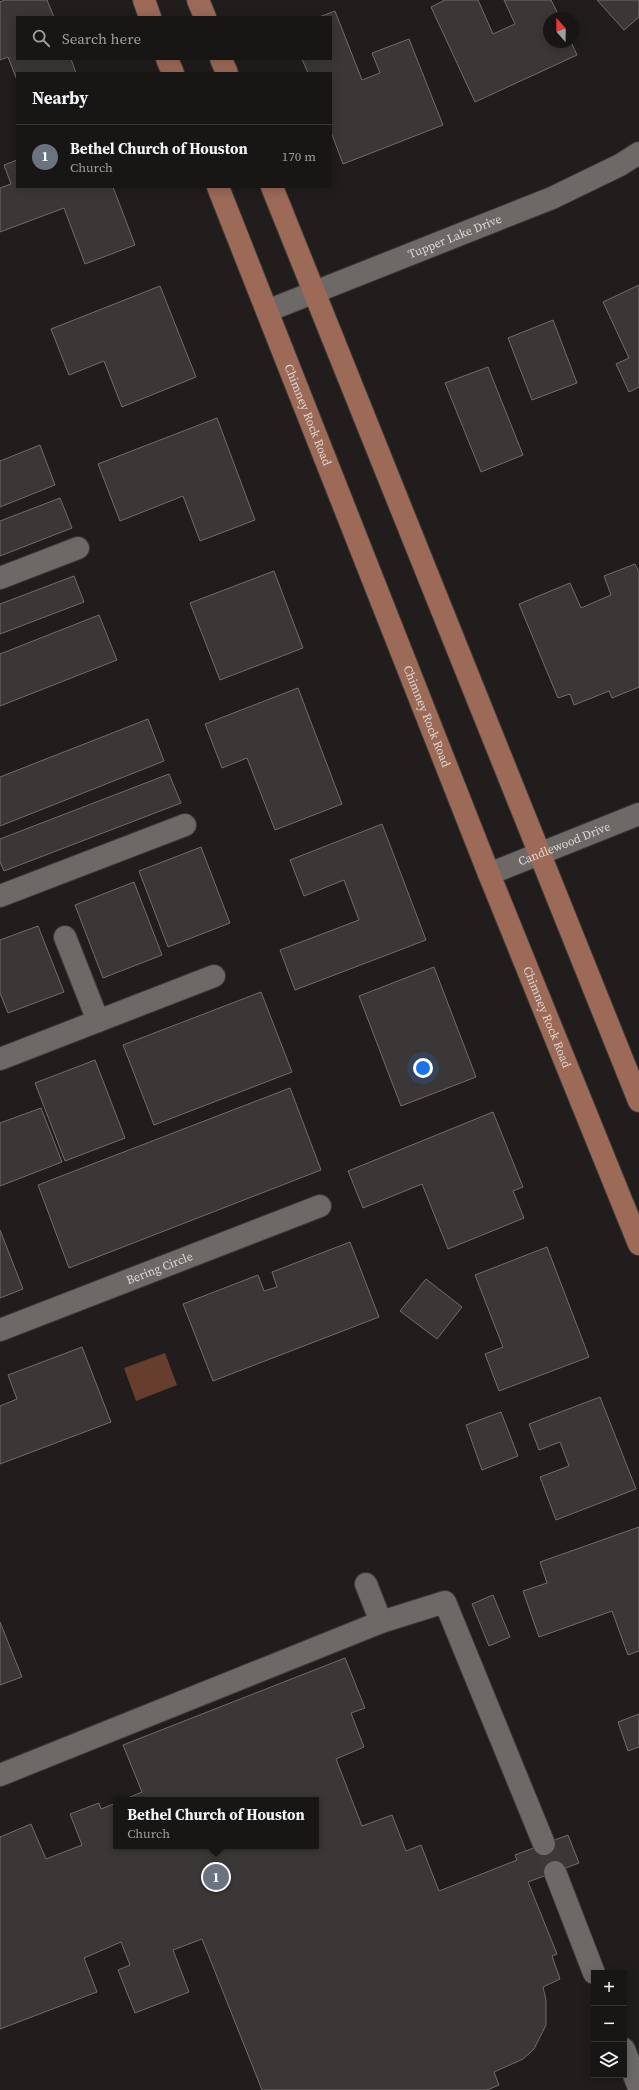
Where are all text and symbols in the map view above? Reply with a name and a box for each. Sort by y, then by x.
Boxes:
north arrow [543,12,579,48]
search box [16,16,332,60]
icon: search [30,27,52,49]
text: Search here [62,28,141,49]
text: Nearby [32,86,88,110]
text: Bethel Church of Houston [70,138,248,159]
text: 1 [41,148,49,165]
text: 170 m [282,148,316,165]
text: Church [70,159,113,176]
street label: Tupper Lake Drive [406,211,504,262]
street label: Chimney Rock Road [281,362,335,468]
street label: Chimney Rock Road [400,663,454,770]
street label: Candlewood Drive [516,818,613,870]
street label: Chimney Rock Road [519,964,575,1070]
your location [413,1058,433,1078]
street label: Bering Circle [124,1248,195,1288]
popup [113,1797,319,1849]
text: Bethel Church of Houston [127,1804,305,1825]
text: Church [127,1825,170,1842]
pin: 1 [203,1862,229,1892]
map controls [591,1970,627,2078]
button: + [591,1970,627,2006]
button: − [591,2006,627,2042]
button: layers [591,2042,627,2078]

